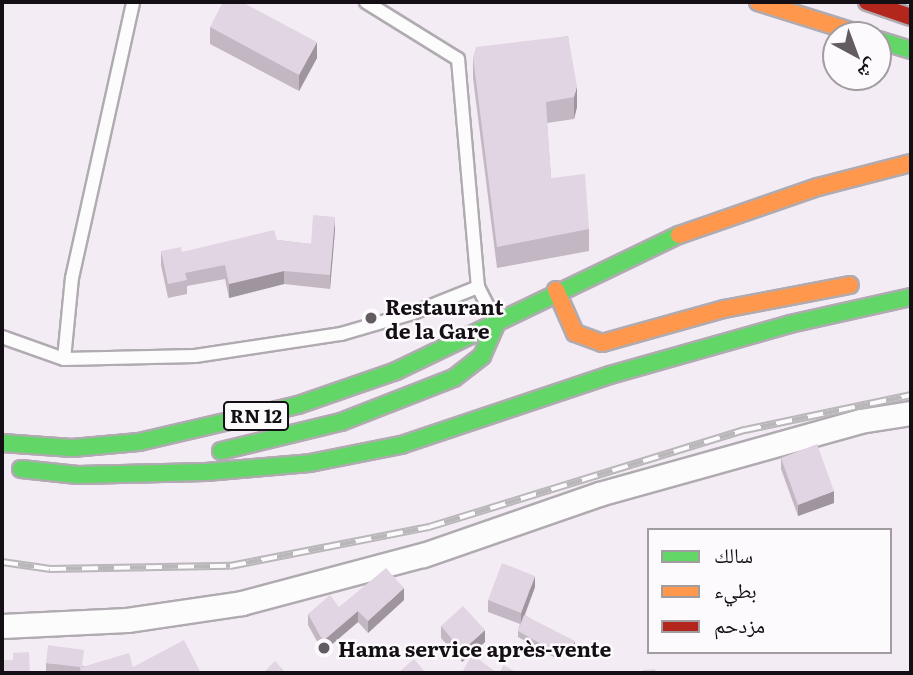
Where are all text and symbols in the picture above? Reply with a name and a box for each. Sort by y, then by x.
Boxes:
north arrow [822,21,892,91]
text: ش [853,53,886,88]
place label: Restaurant de la Gare [385,293,504,343]
marker: Restaurant de la Gare [363,310,379,326]
road number: RN 12 [223,400,289,432]
legend [647,528,892,654]
text: سالك [714,538,753,569]
text: بطيء [714,573,757,604]
text: مزدحم [714,608,765,639]
place label: Hama service après-vente [338,635,611,661]
marker: Hama service après-vente [316,640,332,656]

